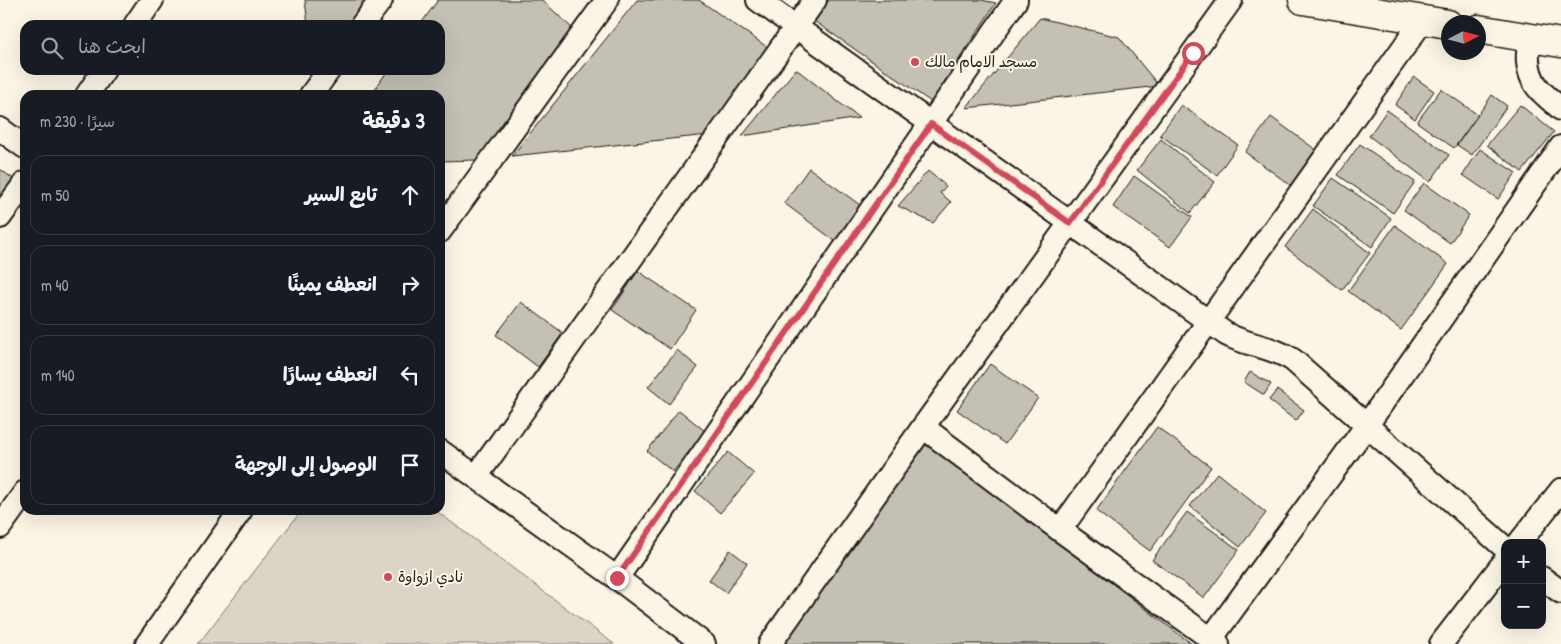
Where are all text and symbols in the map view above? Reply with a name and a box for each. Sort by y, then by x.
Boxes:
north arrow [1441,15,1486,60]
search box [20,20,445,75]
text: ابحث هنا [78,33,146,59]
icon: search [38,34,66,62]
route start [1182,42,1205,65]
place label: مسجد الامام مالك [925,51,1037,73]
marker: مسجد الامام مالك [909,56,921,68]
text: 3 دقيقة [362,106,425,135]
text: سيرًا · 230 m [40,110,115,132]
text: تابع السير [305,181,377,207]
icon: ahead [396,181,424,209]
text: 50 m [41,184,70,206]
text: انعطف يمينًا [288,271,377,297]
icon: right [396,271,424,299]
text: 40 m [41,274,69,296]
text: انعطف يسارًا [283,361,377,387]
icon: left [396,361,424,389]
text: 140 m [41,364,75,386]
text: الوصول إلى الوجهة [235,451,377,477]
icon: arrive [396,451,424,479]
map controls [1501,539,1546,629]
button: + [1501,539,1546,584]
place label: نادي ازواوة [398,566,463,588]
route end [606,567,629,590]
marker: نادي ازواوة [382,571,394,583]
button: − [1501,584,1546,629]

